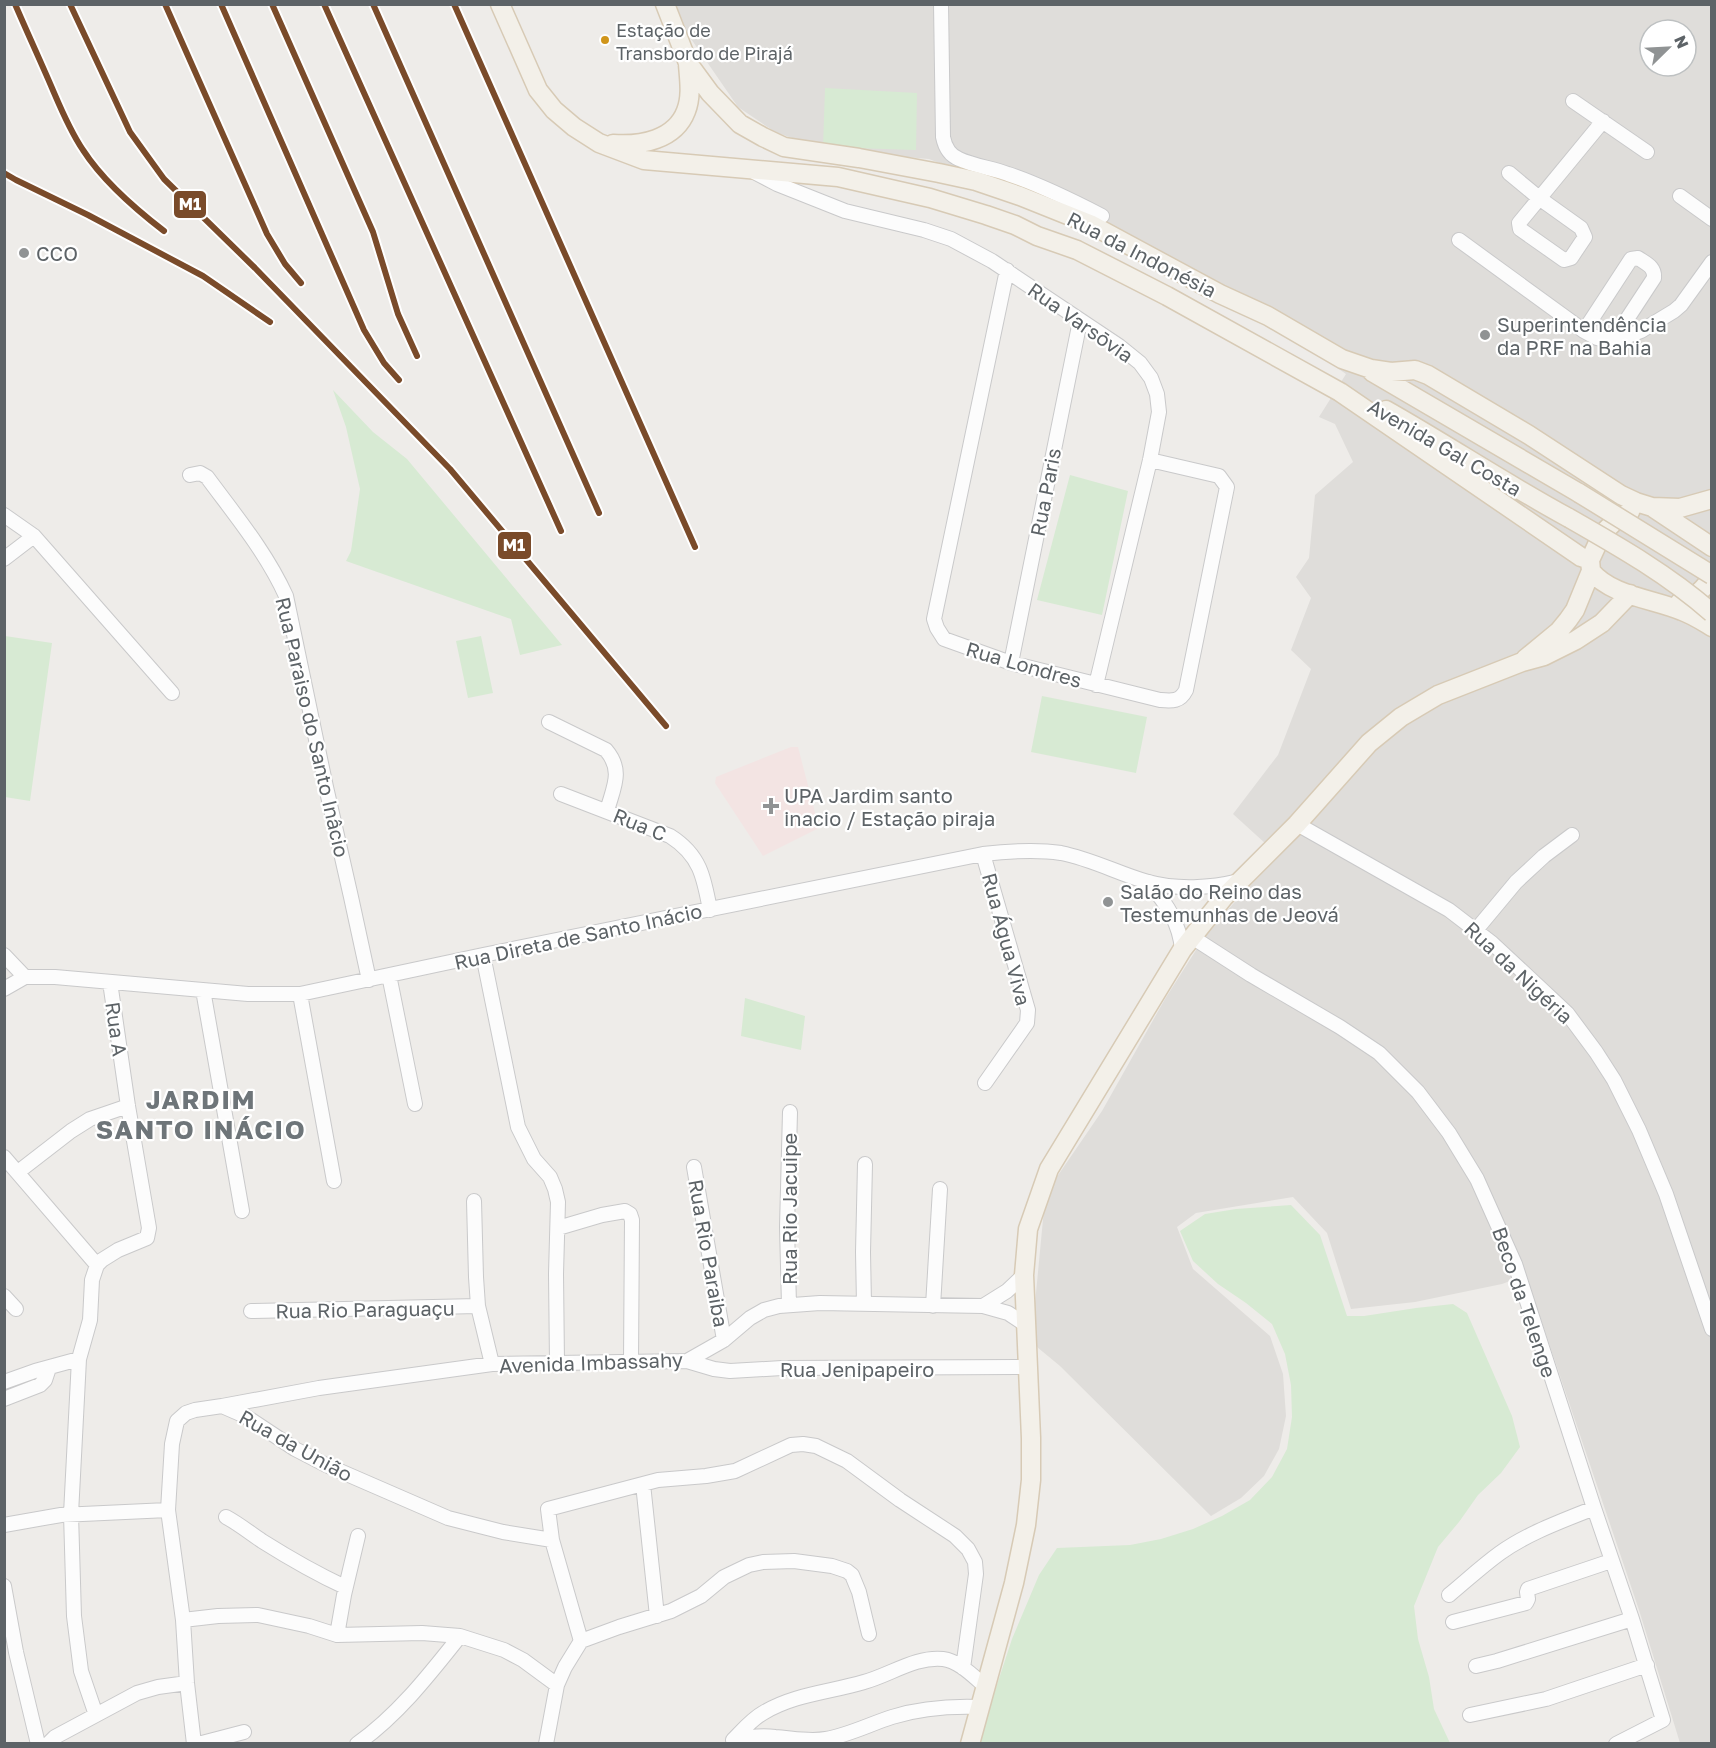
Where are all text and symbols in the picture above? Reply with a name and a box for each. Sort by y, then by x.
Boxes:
north arrow [1638,18,1698,78]
place label: Estação de Transbordo de Pirajá [616,19,793,64]
text: N [1670,32,1693,52]
marker: Estação de Transbordo de Pirajá [599,34,611,46]
line badge: M1 [173,190,207,219]
text: M1 [179,194,201,214]
street label: Rua da Indonésia [1063,206,1221,302]
place label: CCO [36,241,78,265]
marker: CCO [17,246,31,260]
street label: Rua Varsōvia [1024,277,1138,367]
place label: Superintendência da PRF na Bahia [1497,312,1667,359]
marker: Superintendência da PRF na Bahia [1478,328,1492,342]
street label: Avenida Gal Costa [1364,393,1526,501]
street label: Rua Paris [1025,446,1065,538]
line badge: M1 [497,531,532,560]
text: M1 [503,535,525,555]
street label: Rua Paraiso do Santo Inâcio [271,595,355,859]
street label: Rua Londres [963,636,1085,692]
place label: UPA Jardim santo inacio / Estação piraja [784,783,995,830]
marker: UPA Jardim santo inacio / Estação piraja [762,797,780,815]
street label: Rua C [610,803,670,845]
street label: Rua Água Viva [978,870,1036,1008]
place label: Salão do Reino das Testemunhas de Jeová [1120,879,1339,926]
marker: Salão do Reino das Testemunhas de Jeová [1101,895,1115,909]
street label: Rua Direta de Santo Inácio [452,898,704,974]
street label: Rua da Nigéria [1460,916,1578,1028]
street label: Rua A [101,1000,133,1058]
district label: JARDIM SANTO INÁCIO [96,1084,306,1145]
street label: Rua Rio Jacuipe [777,1133,801,1285]
street label: Rua Rio Paraiba [684,1177,734,1329]
street label: Beco da Telenge [1488,1224,1562,1380]
street label: Rua Rio Paraguaçu [275,1295,455,1323]
street label: Avenida Imbassahy [499,1347,683,1377]
street label: Rua Jenipapeiro [780,1357,934,1381]
street label: Rua da União [235,1404,357,1486]

